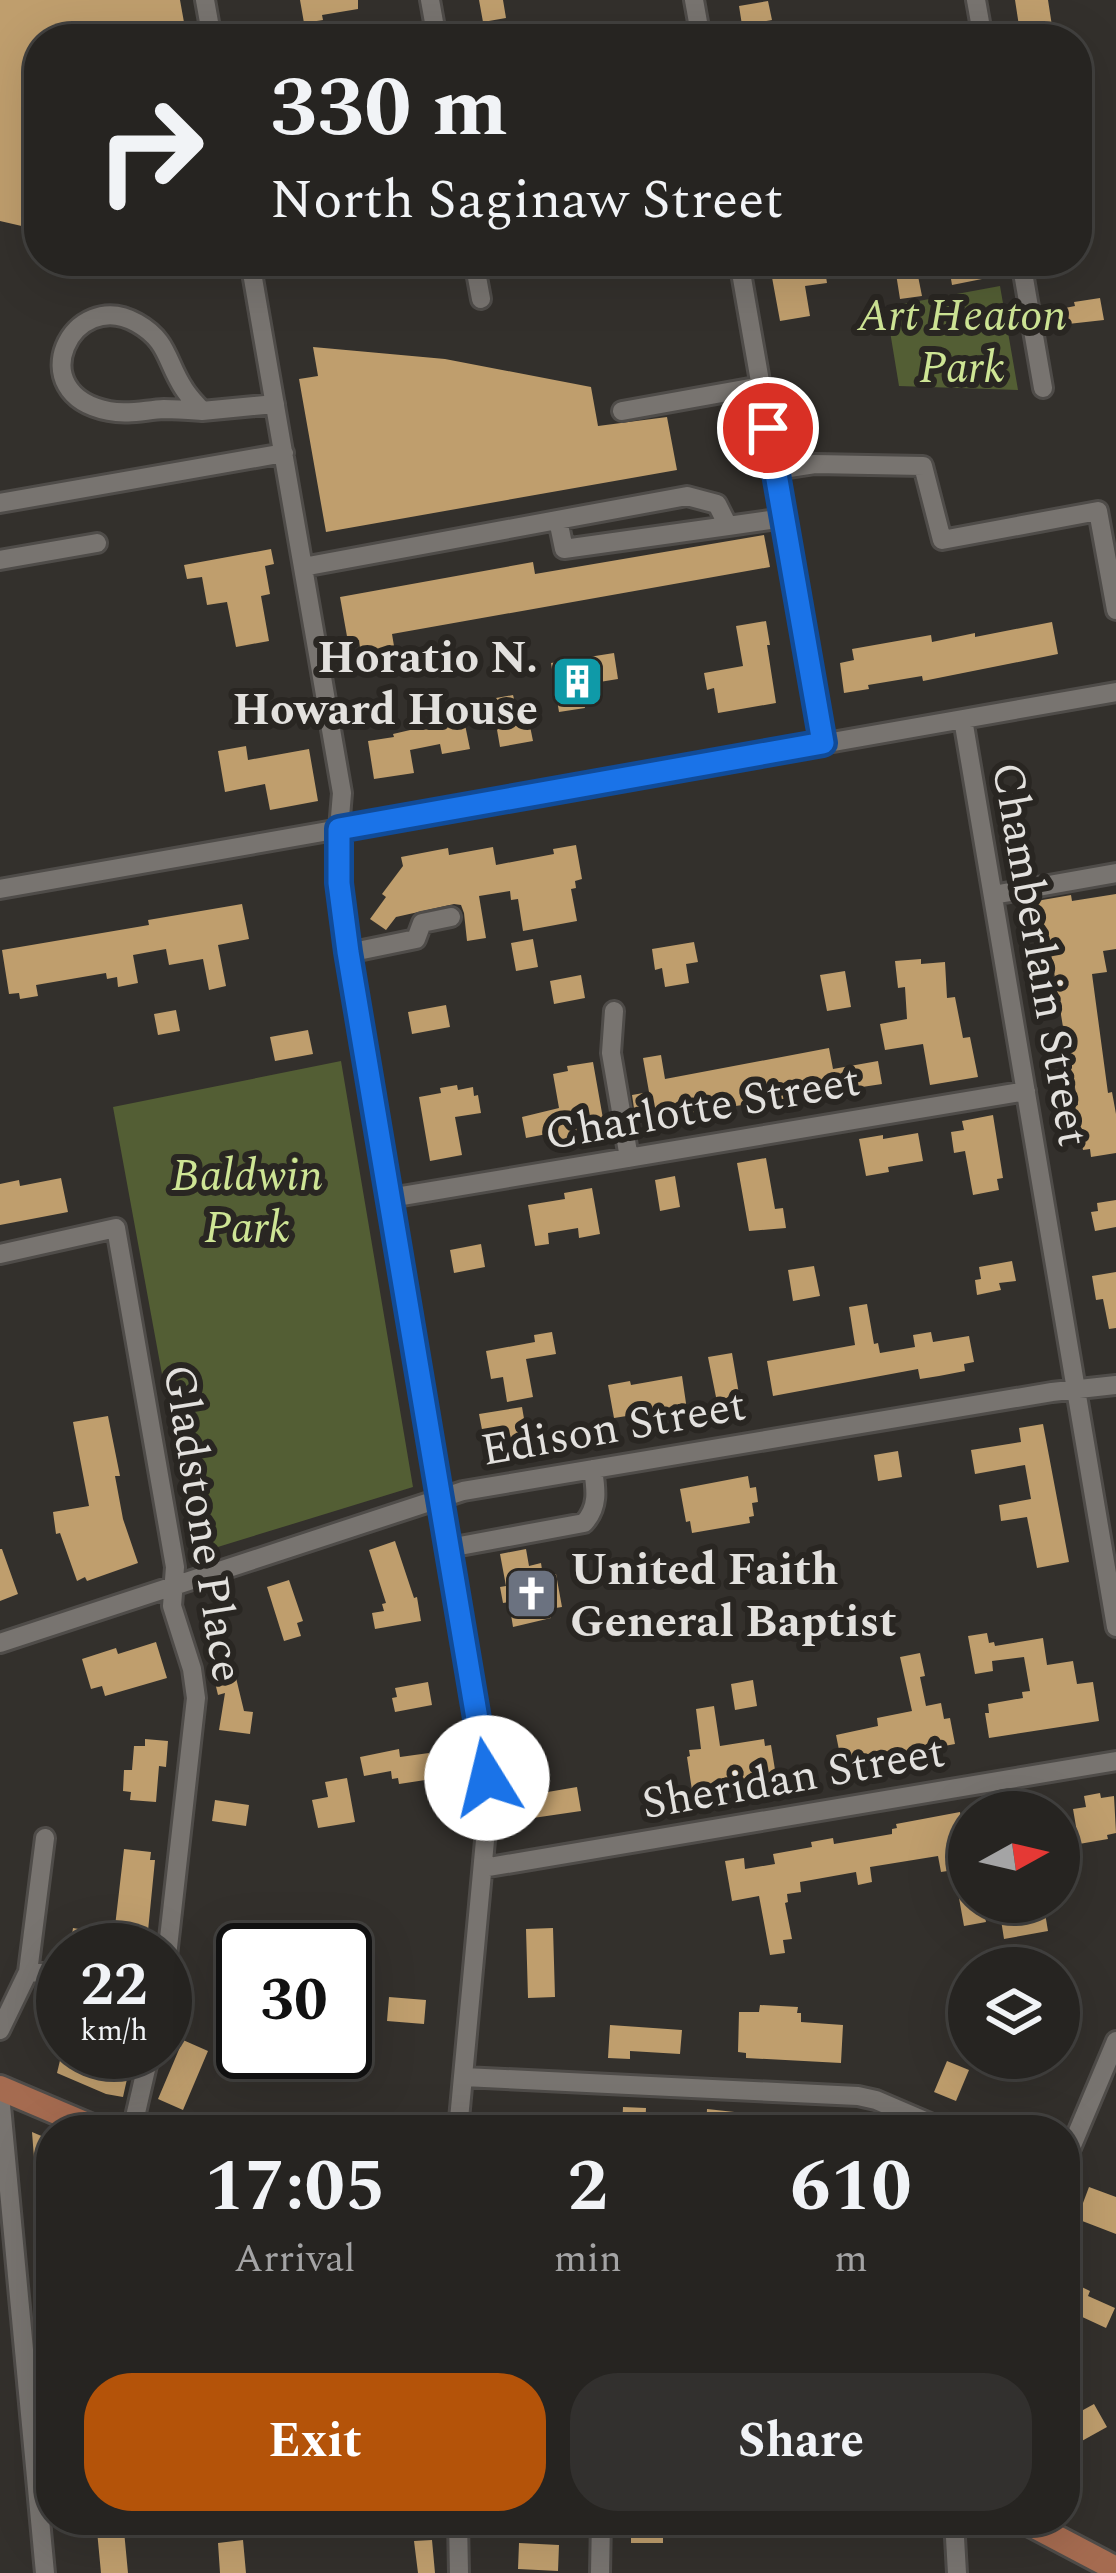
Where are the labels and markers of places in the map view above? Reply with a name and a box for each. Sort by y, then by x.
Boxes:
pin [717,377,819,479]
place label: Horatio N. Howard House [232,624,538,745]
building icon: Horatio N. Howard House [549,654,605,710]
place label: United Faith General Baptist [570,1536,897,1657]
church icon: United Faith General Baptist [503,1566,559,1622]

